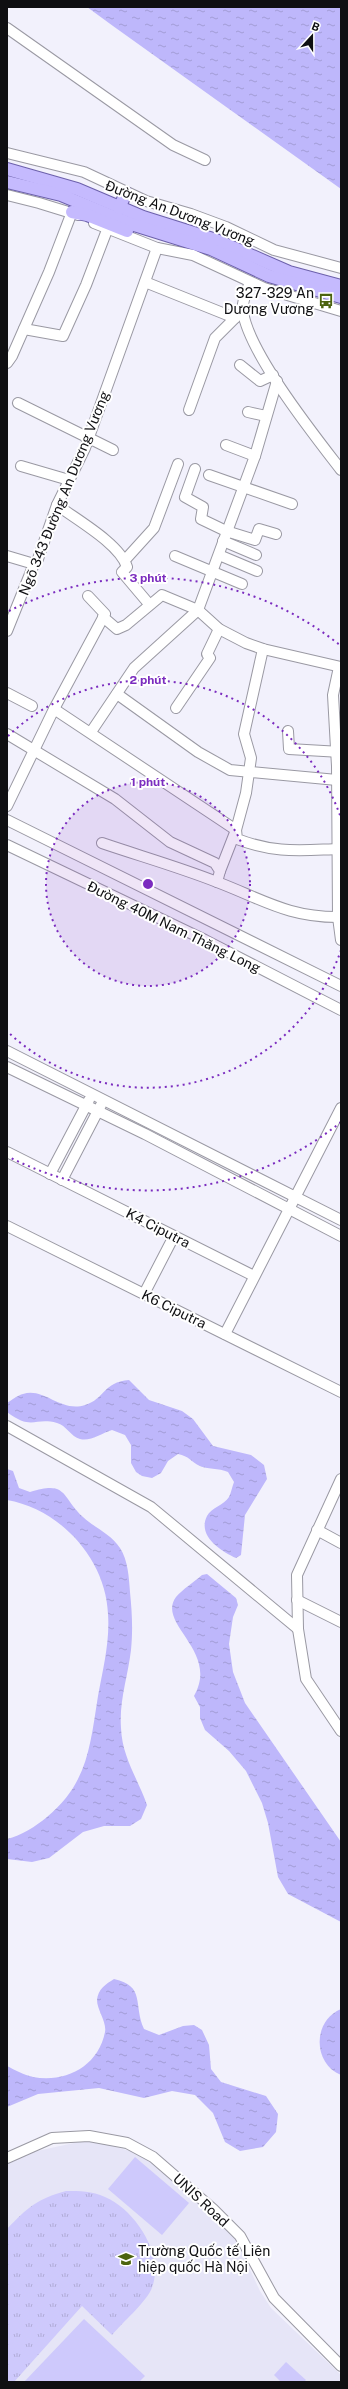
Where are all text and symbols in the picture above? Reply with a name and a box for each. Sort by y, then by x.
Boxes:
north arrow [292,16,332,56]
text: B [310,20,322,34]
street label: Đường An Dương Vương [103,177,257,249]
place label: 327-329 An Dương Vương [224,285,314,317]
bus stop icon: 327-329 An Dương Vương [317,292,335,310]
street label: Ngõ 343 Đường An Dương Vương [16,388,113,598]
text: 3 phút [129,571,167,585]
text: 2 phút [130,673,166,687]
text: 1 phút [131,775,165,789]
centre of rings [141,877,155,891]
street label: Đường 40M Nam Thăng Long [85,878,264,976]
street label: K4 Ciputra [123,1205,193,1251]
street label: K6 Ciputra [139,1287,209,1331]
street label: UNIS Road [170,2170,232,2230]
place label: Trường Quốc tế Liên hiệp quốc Hà Nội [138,2243,270,2275]
school or university icon: Trường Quốc tế Liên hiệp quốc Hà Nội [117,2250,135,2268]

